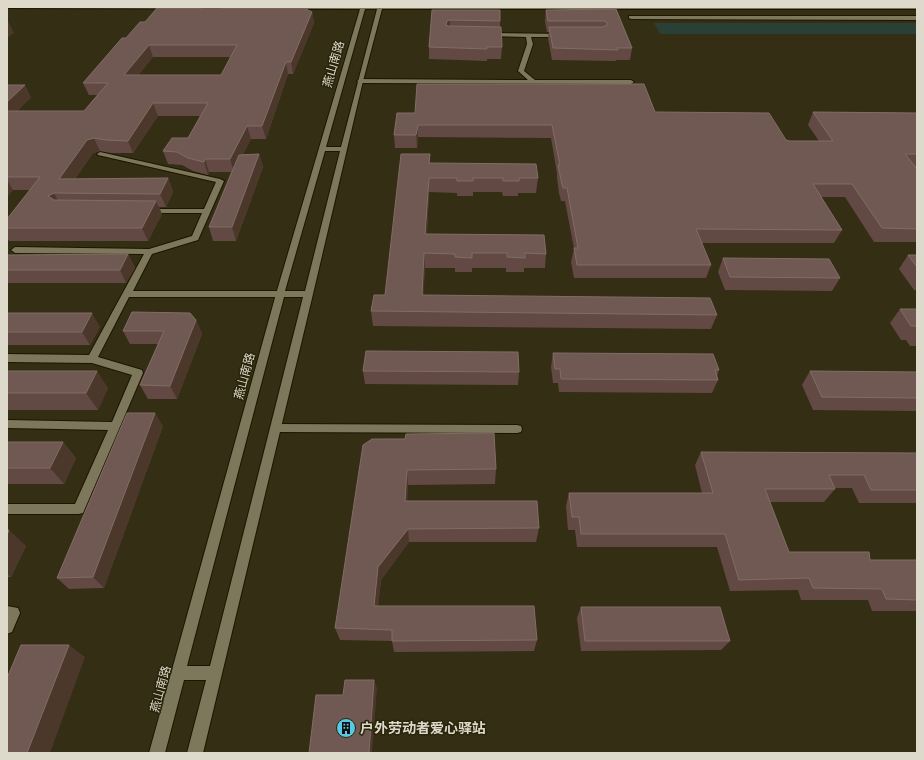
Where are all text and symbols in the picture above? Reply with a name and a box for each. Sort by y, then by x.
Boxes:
street label: 燕山南路 [319,39,347,89]
street label: 燕山南路 [231,351,257,401]
street label: 燕山南路 [147,664,173,714]
building icon: 户外劳动者爱心驿站 [335,717,357,739]
place label: 户外劳动者爱心驿站 [360,719,486,737]

